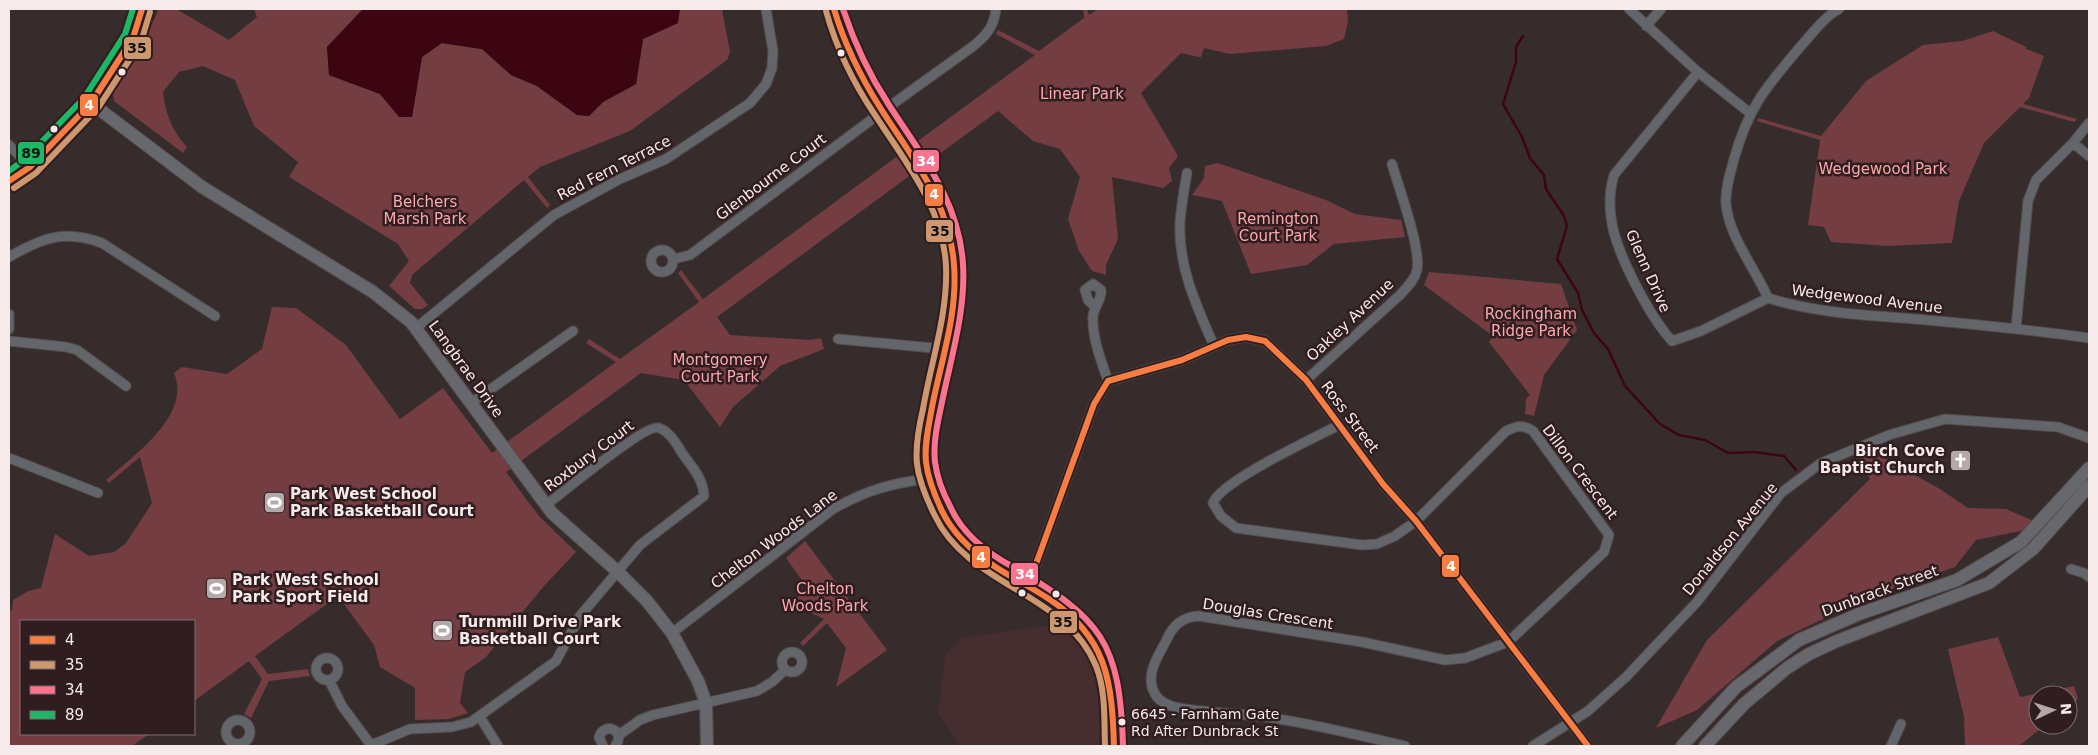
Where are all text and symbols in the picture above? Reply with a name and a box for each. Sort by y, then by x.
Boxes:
line badge: 35 [123,36,152,60]
text: 35 [127,40,147,56]
unlabelled marker [836,48,846,58]
unlabelled marker [117,67,127,77]
park label: Linear Park [1040,85,1124,103]
line badge: 4 [79,93,99,117]
text: 4 [84,97,94,113]
unlabelled marker [49,124,59,134]
street label: Glenbourne Court [712,130,830,224]
street label: Red Fern Terrace [554,132,674,204]
line badge: 89 [17,141,45,165]
text: 89 [21,145,41,161]
line badge: 34 [912,149,940,173]
text: 34 [916,153,936,169]
park label: Wedgewood Park [1819,160,1948,178]
line badge: 4 [924,183,944,207]
text: 4 [929,186,939,202]
park label: Belchers Marsh Park [384,193,467,228]
park label: Remington Court Park [1237,210,1319,245]
line badge: 35 [925,219,954,243]
text: 35 [930,223,950,239]
street label: Glenn Drive [1622,227,1674,315]
street label: Oakley Avenue [1303,275,1397,365]
street label: Wedgewood Avenue [1790,281,1944,317]
park label: Rockingham Ridge Park [1485,305,1577,340]
street label: Langbrae Drive [425,317,507,421]
park label: Montgomery Court Park [672,351,768,386]
street label: Ross Street [1317,378,1383,456]
street label: Roxbury Court [541,416,637,496]
street label: Dillon Crescent [1539,421,1621,523]
place label: Birch Cove Baptist Church [1820,442,1945,477]
church icon: Birch Cove Baptist Church [1949,448,1973,472]
street label: Donaldson Avenue [1679,479,1781,599]
place label: Park West School Park Basketball Court [290,485,474,520]
street label: Chelton Woods Lane [707,486,841,592]
sports icon: Park West School Park Basketball Court [262,491,286,515]
line badge: 4 [971,545,991,569]
text: 4 [976,549,986,565]
line badge: 4 [1441,554,1460,578]
text: 4 [1446,558,1456,574]
line badge: 34 [1010,562,1039,586]
street label: Dunbrack Street [1819,562,1941,620]
text: 34 [1015,566,1035,582]
place label: Park West School Park Sport Field [232,571,379,606]
sports icon: Park West School Park Sport Field [204,577,228,601]
park label: Chelton Woods Park [782,580,869,615]
unlabelled marker [1017,588,1027,598]
unlabelled marker [1051,589,1061,599]
street label: Douglas Crescent [1201,595,1335,633]
line badge: 35 [1049,610,1078,634]
place label: Turnmill Drive Park Basketball Court [459,613,622,648]
text: 35 [1053,614,1073,630]
sports icon: Turnmill Drive Park Basketball Court [431,619,455,643]
legend [20,620,195,735]
text: 4 [65,631,75,649]
text: 35 [65,656,84,674]
text: 34 [65,681,84,699]
north arrow [2028,685,2078,735]
text: N [2058,703,2074,715]
text: 89 [65,706,84,724]
place label: 6645 - Farnham Gate Rd After Dunbrack St [1131,706,1279,739]
marker: 6645 - Farnham Gate Rd After Dunbrack St [1117,717,1127,727]

